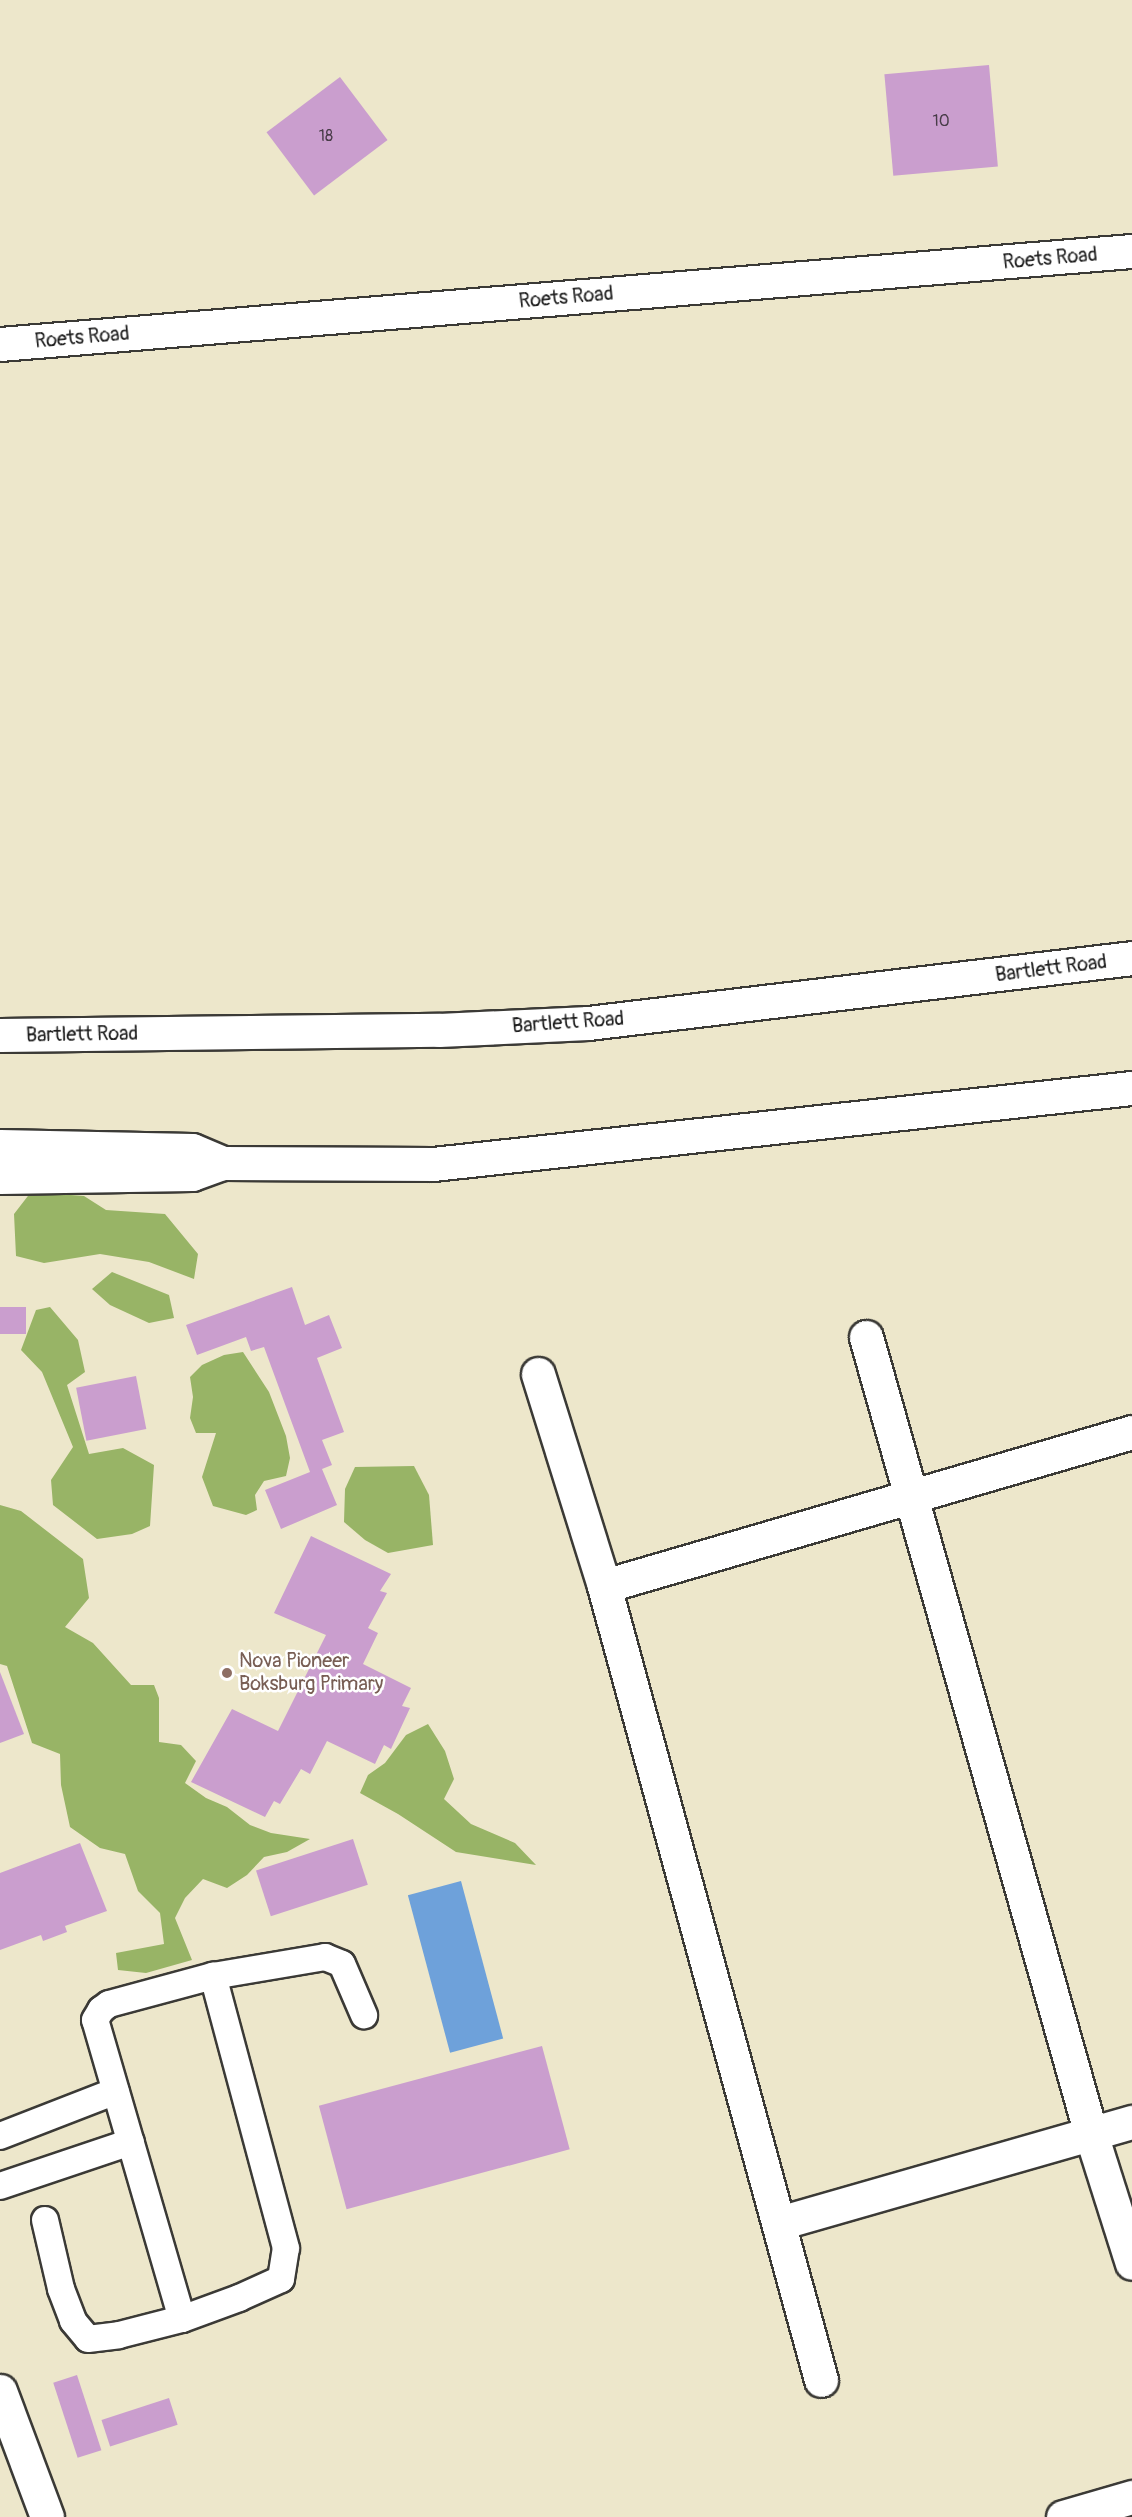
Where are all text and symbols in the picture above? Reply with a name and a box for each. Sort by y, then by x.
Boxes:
house number: 10 [932,111,950,131]
house number: 18 [319,126,333,146]
street label: Roets Road [1002,242,1098,274]
street label: Roets Road [518,281,614,313]
street label: Roets Road [34,321,130,353]
street label: Bartlett Road [994,949,1108,987]
street label: Bartlett Road [511,1006,625,1038]
street label: Bartlett Road [26,1021,138,1047]
place label: Nova Pioneer Boksburg Primary [239,1649,383,1696]
marker: Nova Pioneer Boksburg Primary [220,1666,234,1680]

